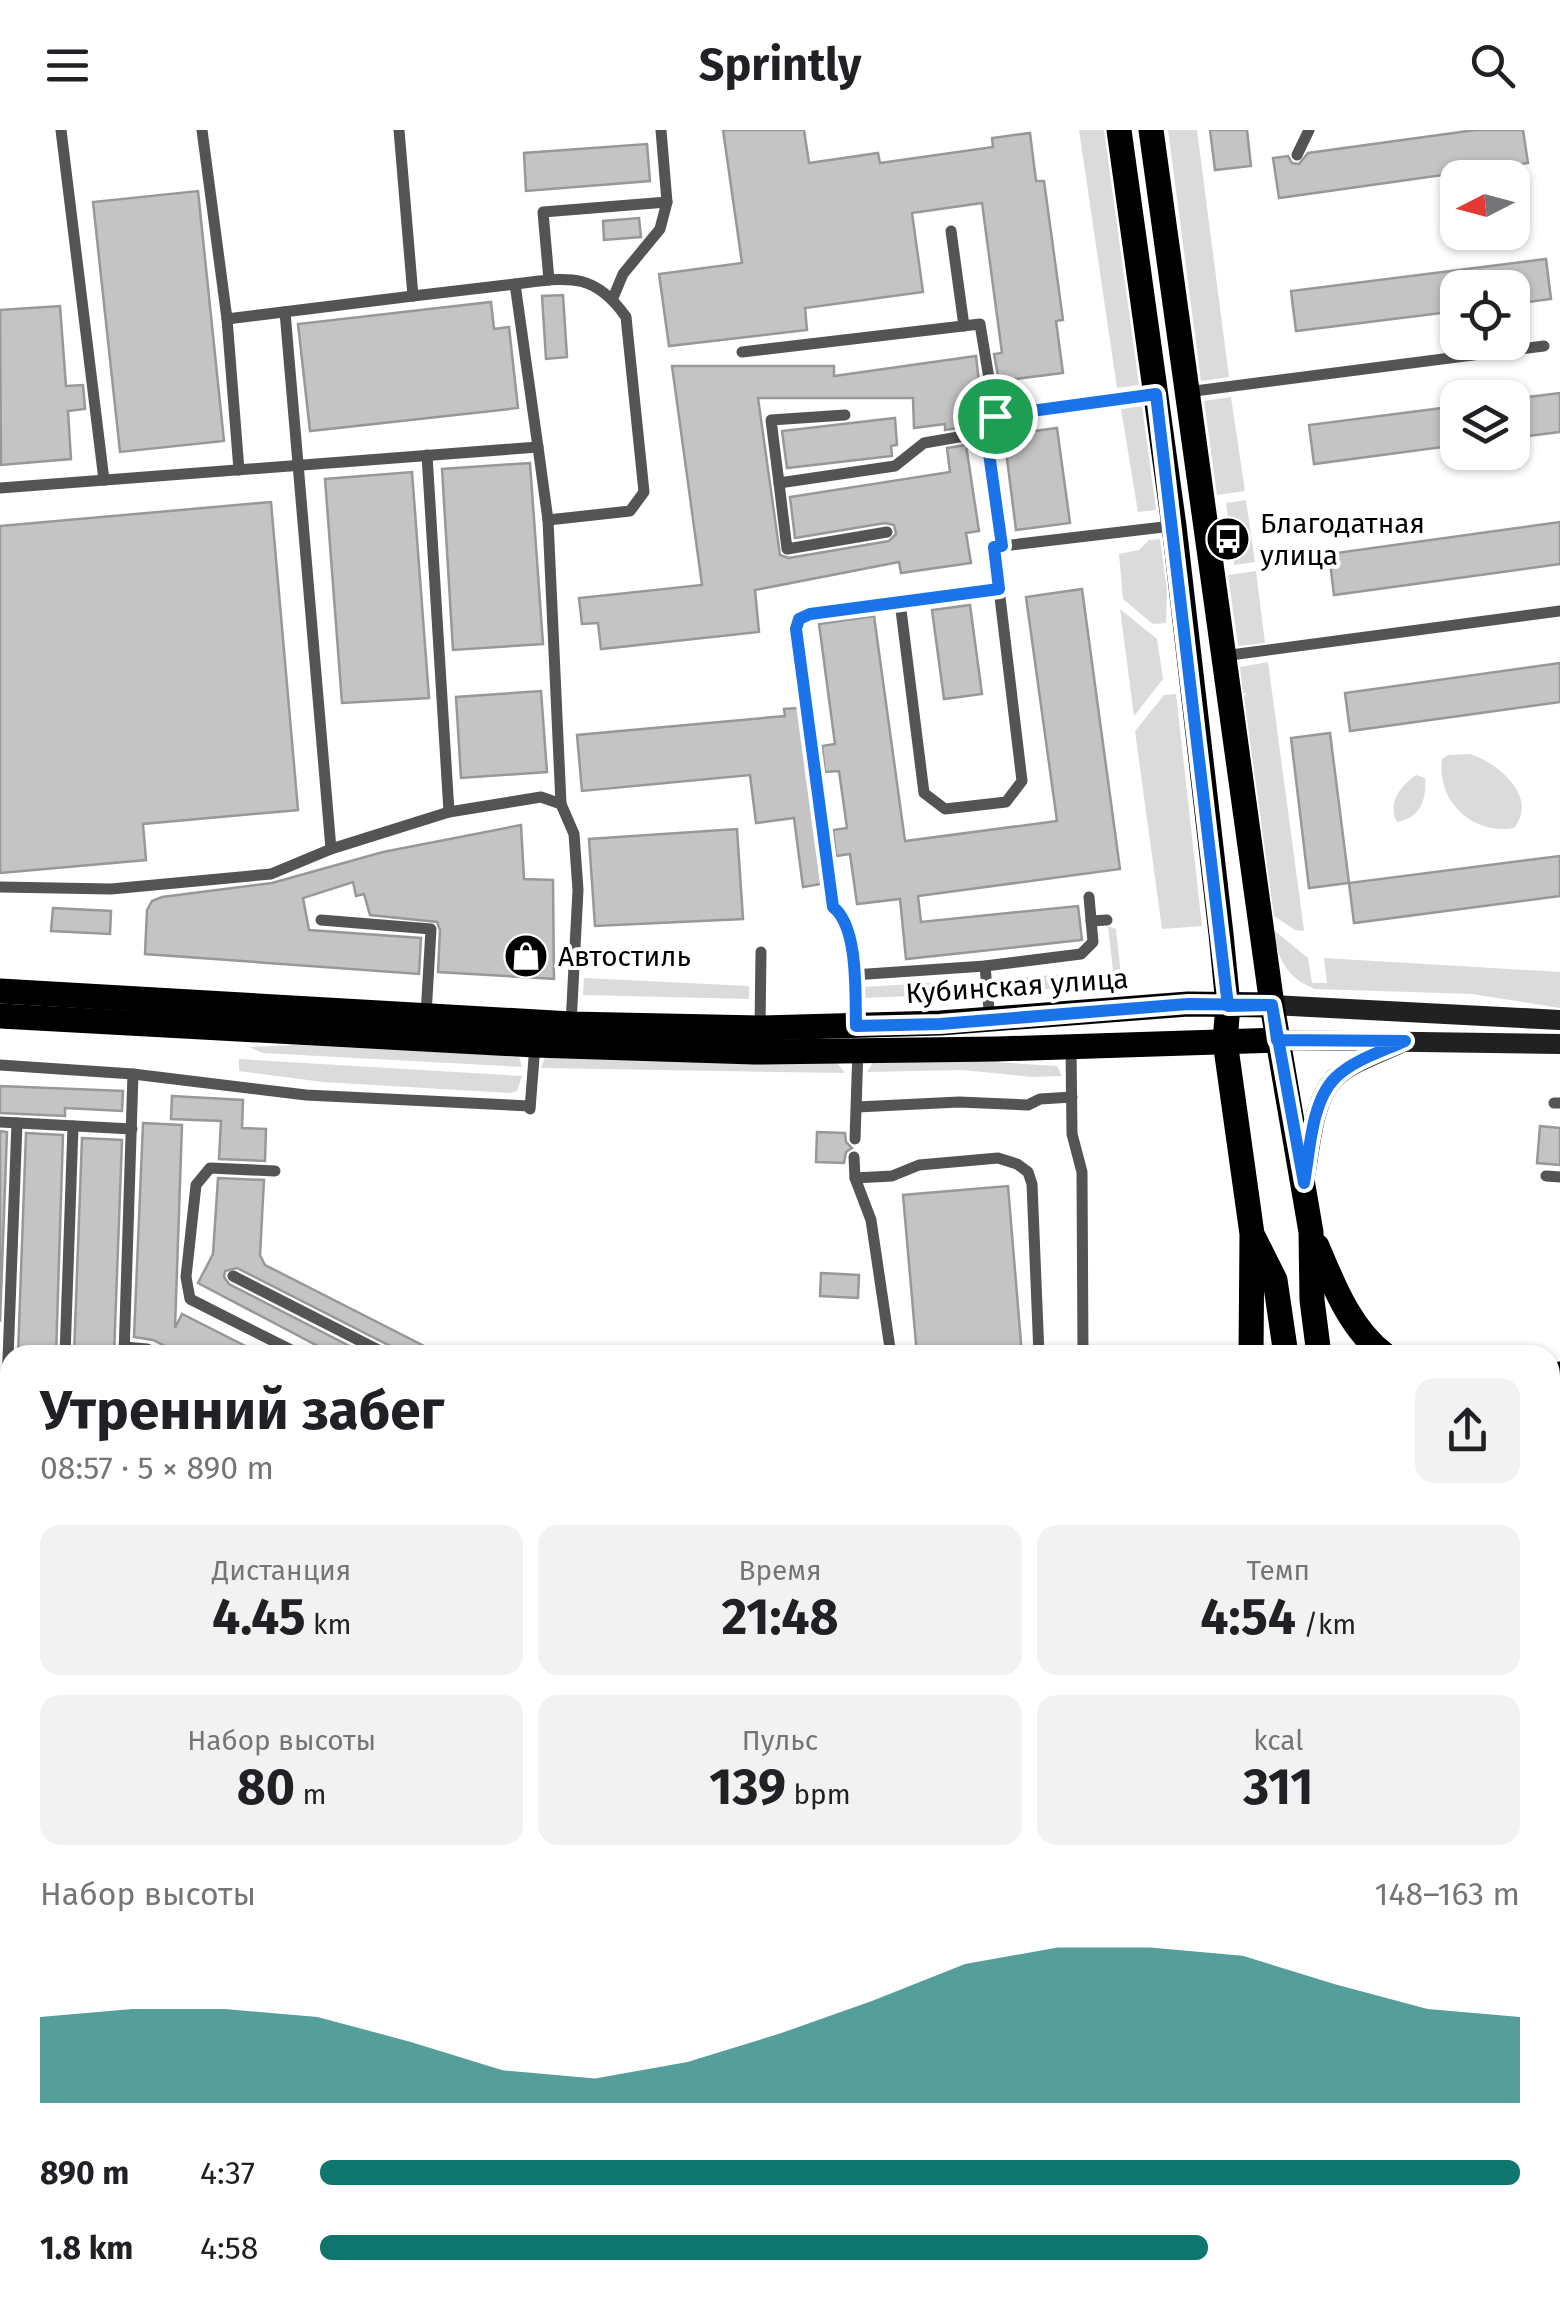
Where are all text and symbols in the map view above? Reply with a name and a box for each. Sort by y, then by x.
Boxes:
icon: menu [40,38,95,93]
text: Sprintly [699,38,861,92]
icon: search [1465,38,1520,93]
north arrow [1440,160,1530,250]
map controls [1440,160,1530,470]
button: locate [1440,270,1530,360]
pin [953,374,1038,459]
button: layers [1440,380,1530,470]
icon: arrive [968,389,1023,444]
place label: Благодатная улица [1260,507,1425,572]
bus stop icon: Благодатная улица [1205,516,1251,562]
shop icon: Автостиль [503,933,549,979]
place label: Автостиль [558,940,691,973]
street label: Кубинская улица [905,962,1129,1010]
text: Утренний забег [40,1378,444,1444]
button: share [1415,1378,1520,1483]
text: 08:57 · 5 × 890 m [40,1449,274,1487]
text: Дистанция [212,1554,351,1587]
text: Время [738,1554,822,1587]
text: Темп [1247,1554,1310,1587]
text: 4.45 [212,1587,306,1647]
text: 21:48 [721,1587,838,1647]
text: 4:54 [1200,1587,1296,1647]
text: km [306,1608,351,1641]
text: /km [1296,1608,1356,1641]
text: Набор высоты [187,1724,376,1757]
text: Пульс [742,1724,818,1757]
text: kcal [1253,1724,1304,1757]
text: 80 [237,1757,295,1817]
text: 139 [709,1757,786,1817]
text: 311 [1243,1757,1314,1817]
text: m [295,1778,327,1811]
text: bpm [786,1778,851,1811]
text: Набор высоты [40,1875,256,1913]
text: 148–163 m [1375,1875,1520,1913]
text: 890 m [40,2154,129,2192]
text: 4:37 [200,2154,255,2192]
text: 1.8 km [40,2229,133,2267]
text: 4:58 [200,2229,259,2267]

